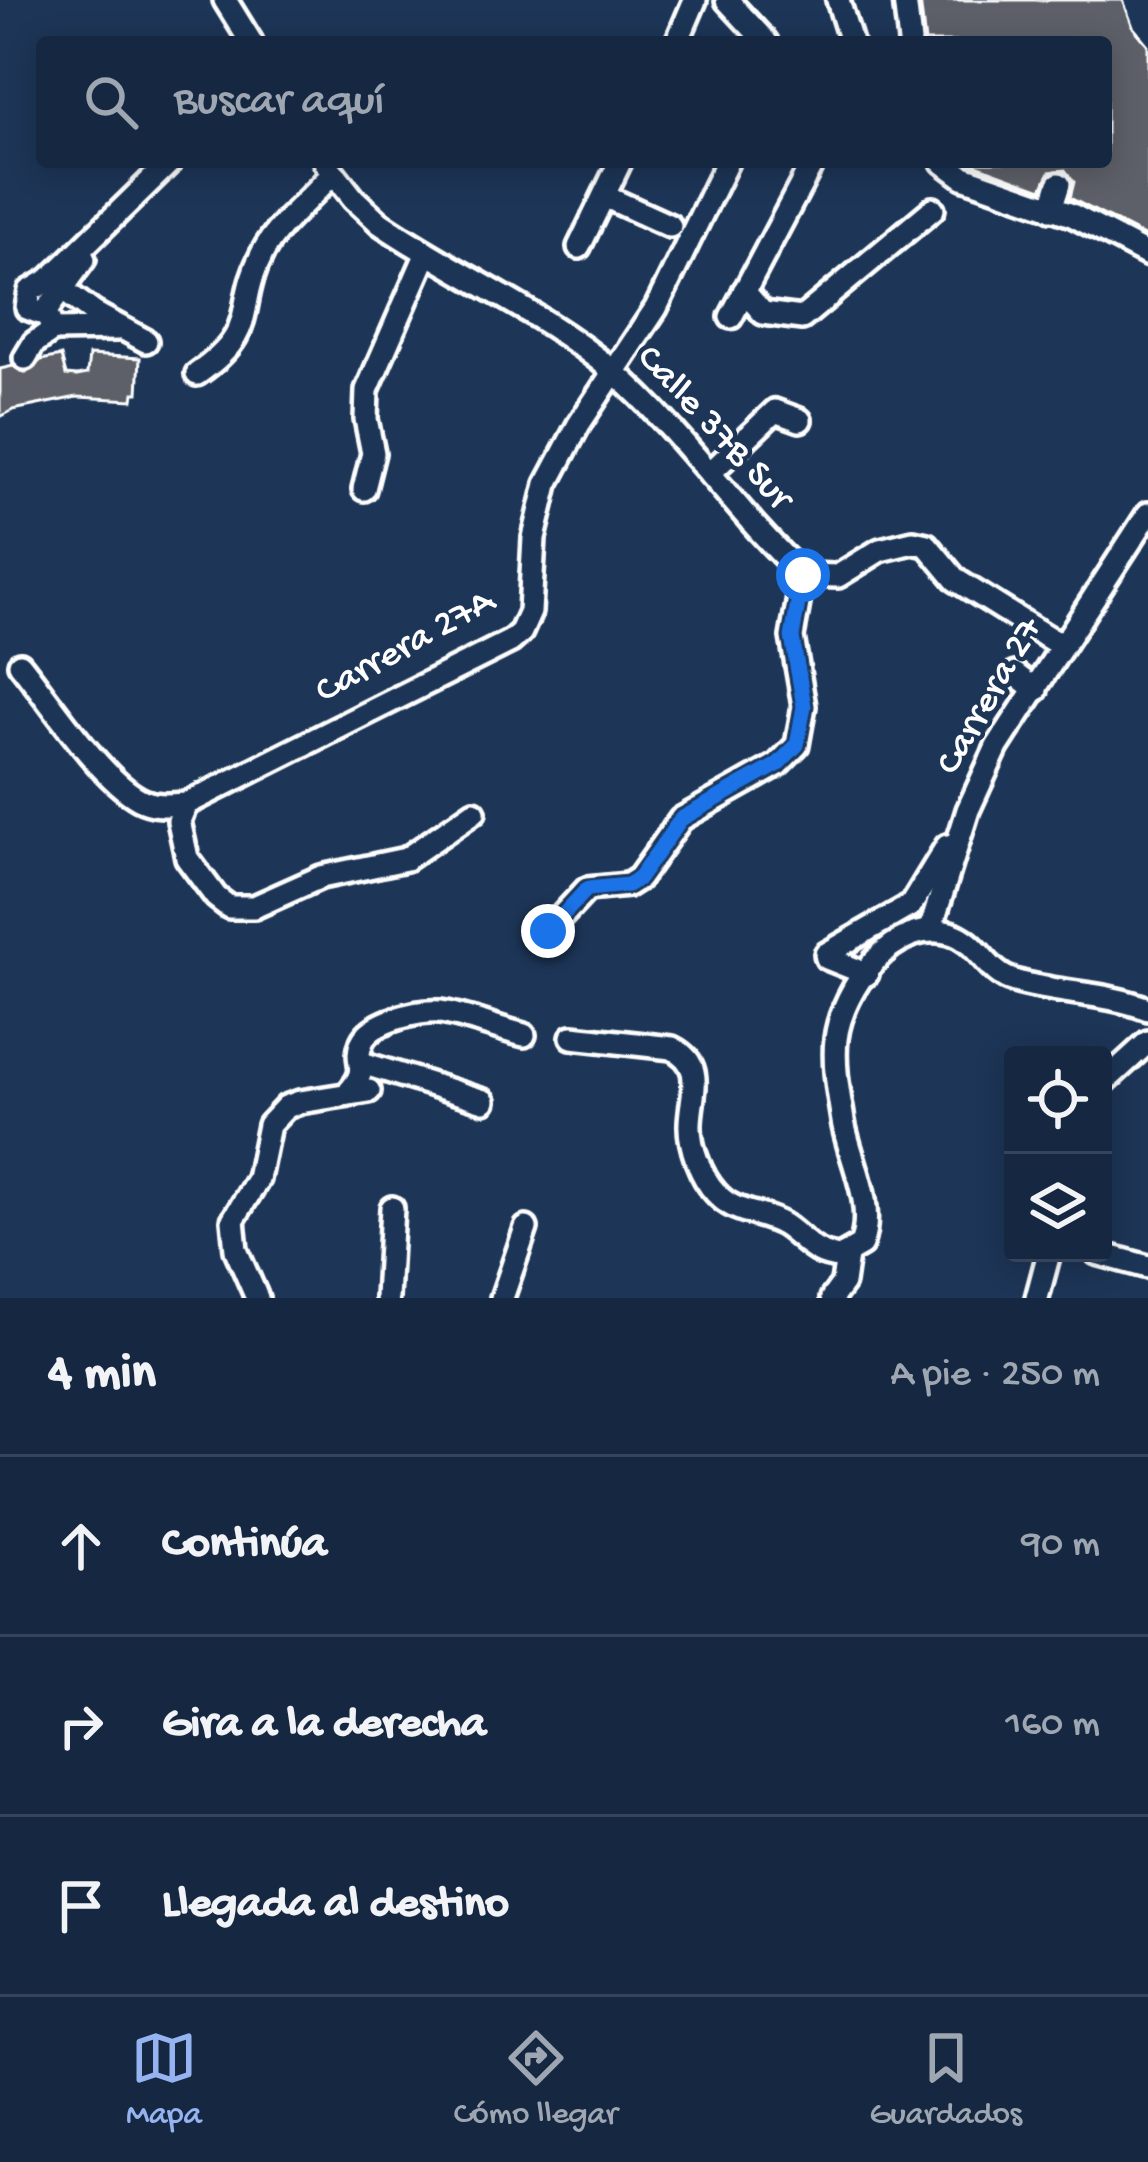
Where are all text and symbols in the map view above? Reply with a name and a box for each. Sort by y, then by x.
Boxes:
search box [36,36,1112,168]
icon: search [78,69,144,135]
text: Buscar aquí [174,76,384,129]
street label: Calle 37B Sur [625,337,803,524]
route start [776,548,830,602]
street label: Carrera 27A [308,579,505,716]
street label: Carrera 27 [927,608,1055,784]
route end [521,904,575,958]
map controls [1004,1046,1112,1262]
button: locate [1004,1046,1112,1154]
button: layers [1004,1154,1112,1262]
text: 4 min [48,1346,156,1406]
text: A pie · 250 m [891,1353,1100,1399]
icon: ahead [48,1513,114,1579]
text: Continúa [162,1519,327,1572]
text: 90 m [1021,1523,1100,1569]
icon: right [48,1693,114,1759]
text: Gira a la derecha [162,1699,486,1752]
text: 160 m [1005,1703,1100,1749]
icon: arrive [48,1873,114,1939]
text: Llegada al destino [162,1879,509,1932]
tab: Mapa [126,2025,202,2135]
tab: Cómo llegar [454,2025,617,2135]
tab: Guardados [869,2025,1022,2135]

